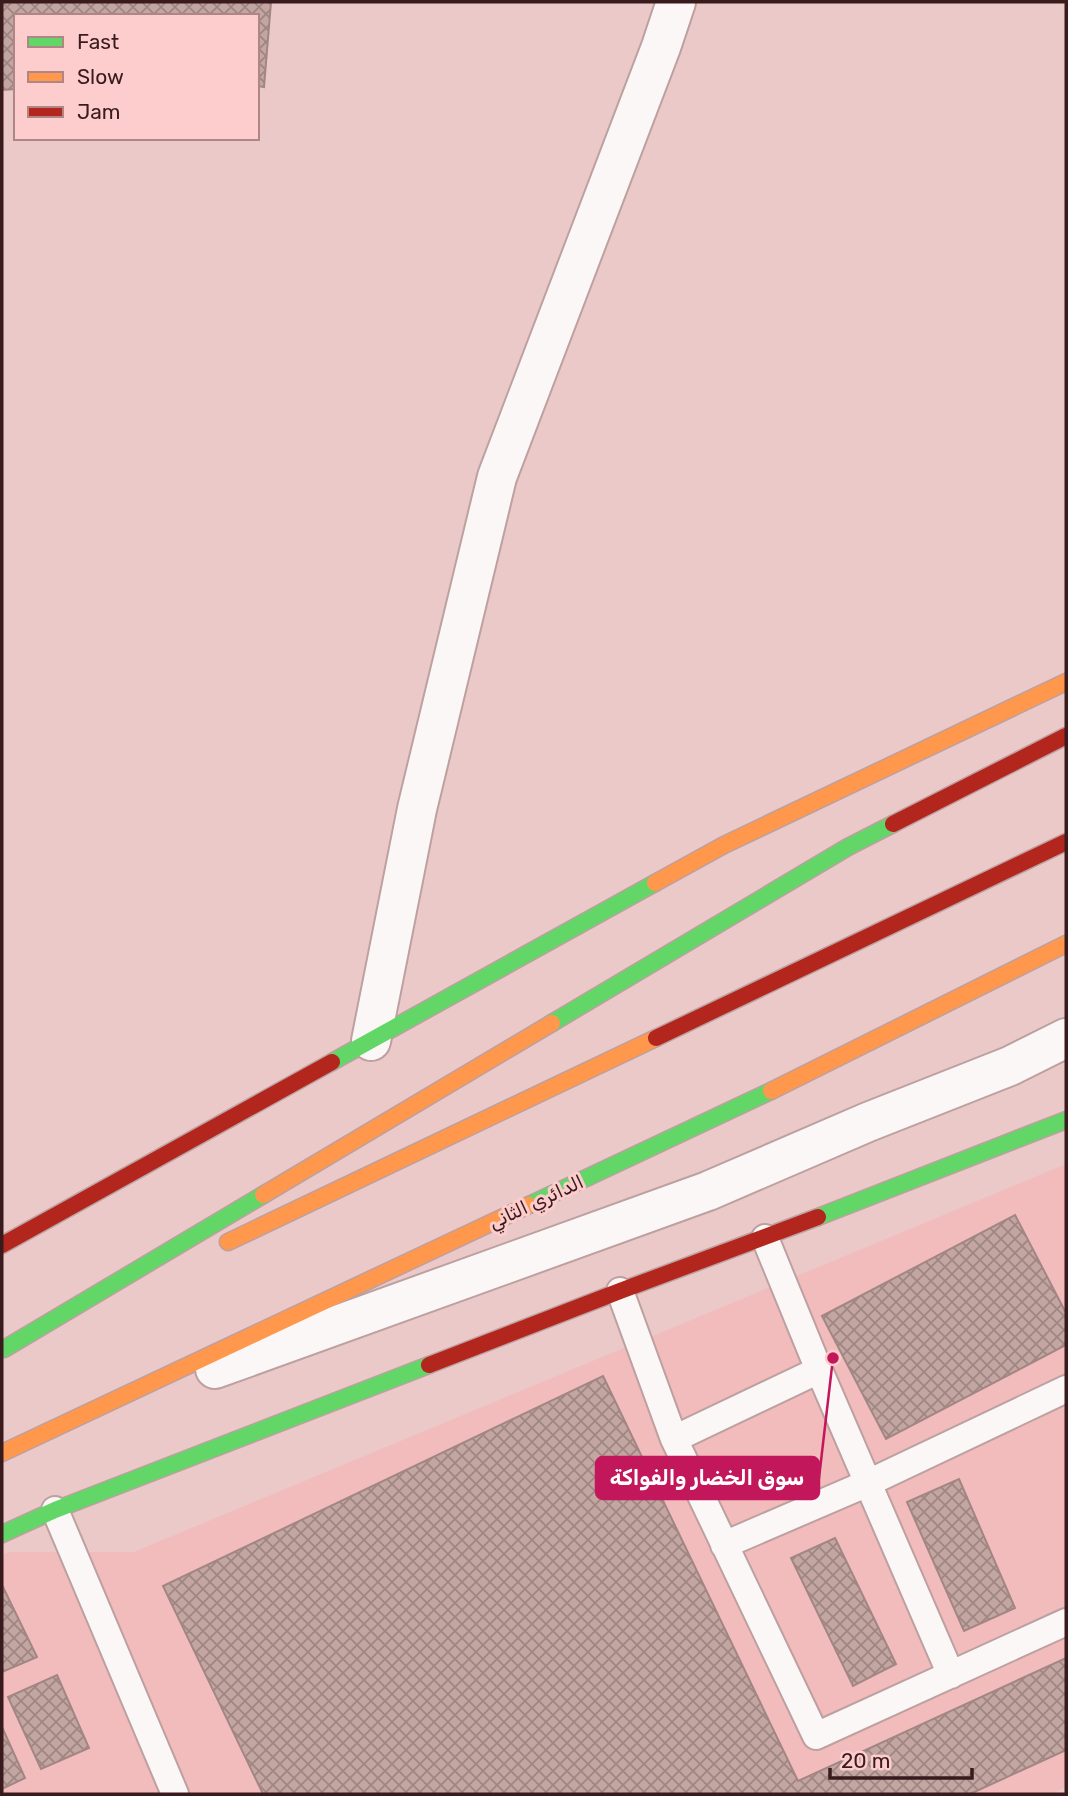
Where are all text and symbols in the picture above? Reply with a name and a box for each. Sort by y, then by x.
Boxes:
legend [14,14,259,140]
text: Fast [77,29,119,54]
text: Slow [77,64,124,89]
text: Jam [77,99,121,124]
street label: الدائري الثاني [485,1170,588,1237]
callout: سوق الخضار والفواكة [596,1457,819,1499]
text: سوق الخضار والفواكة [610,1465,804,1491]
scale bar [830,1736,972,1780]
text: 20 m [841,1748,890,1773]

